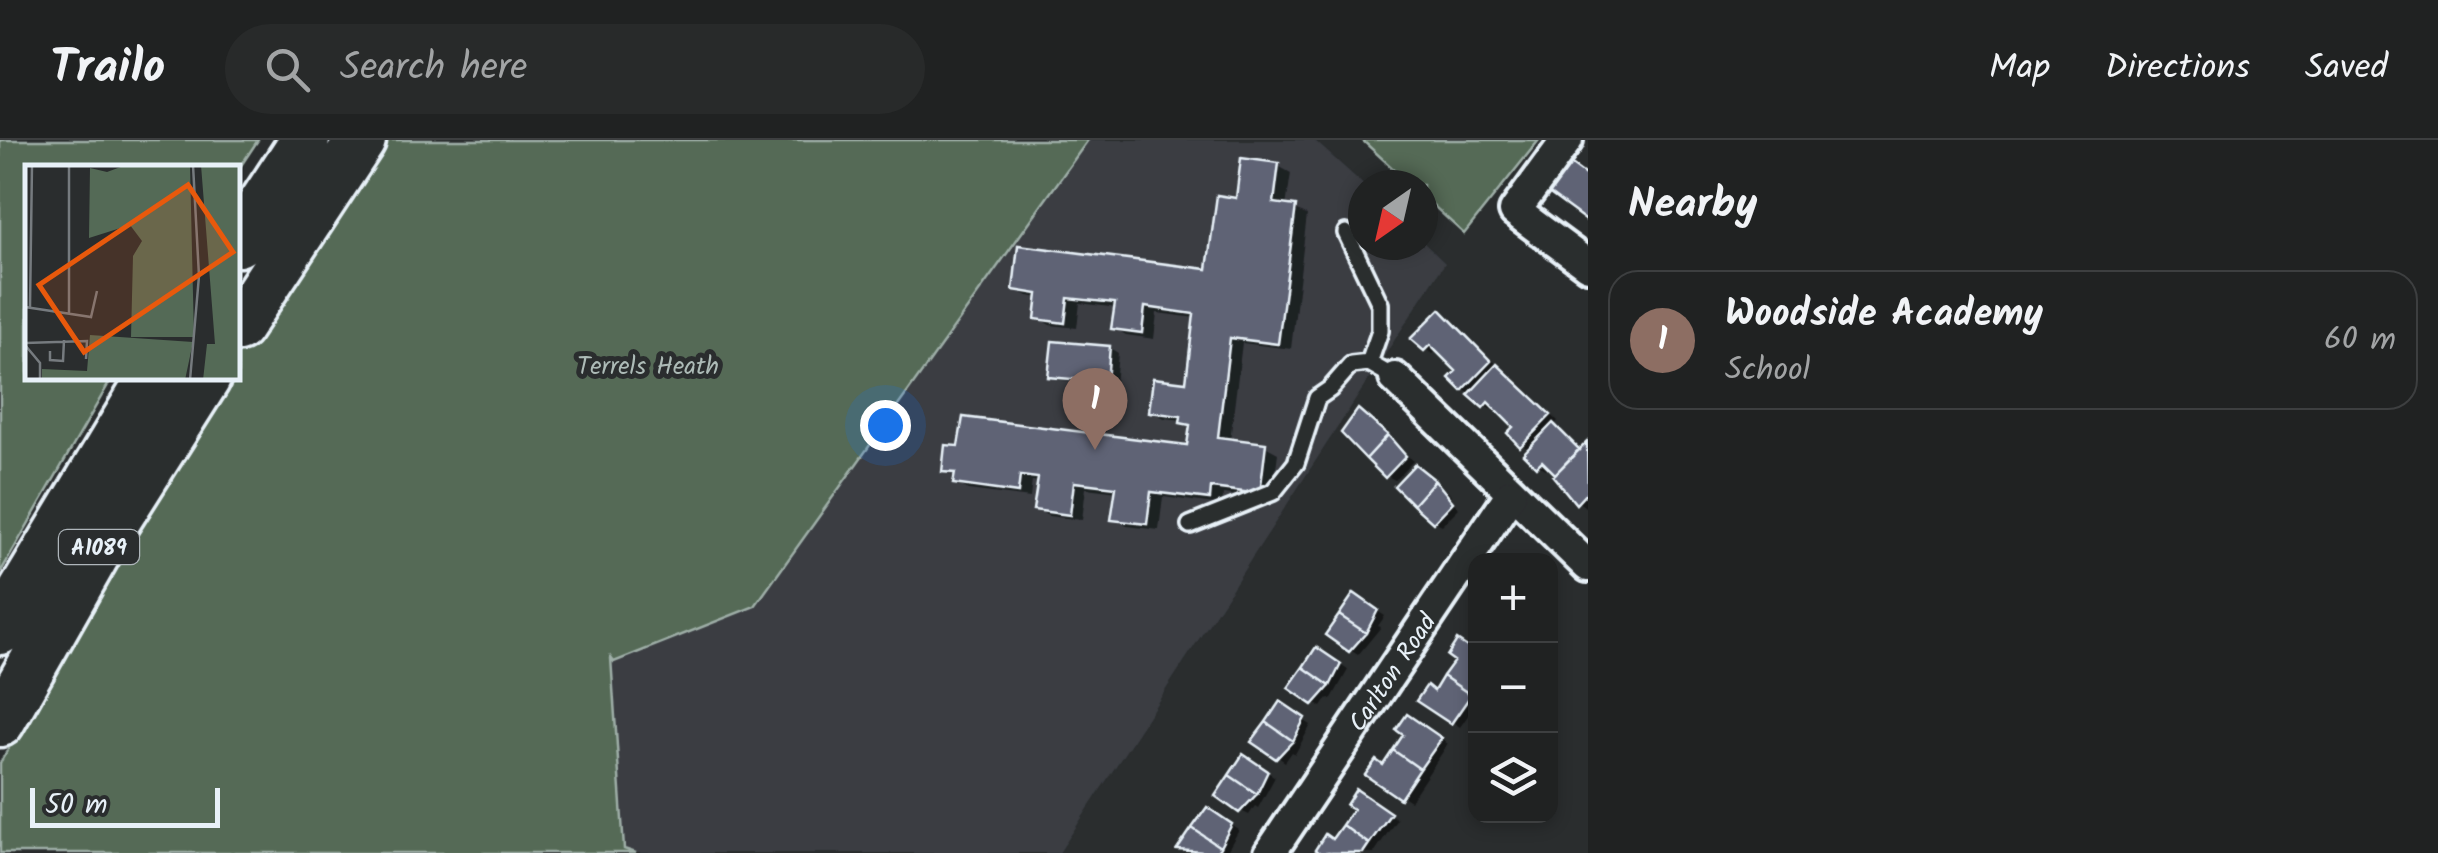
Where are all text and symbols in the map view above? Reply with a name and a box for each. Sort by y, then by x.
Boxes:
search box [225,24,925,114]
text: Trailo [50,31,165,107]
text: Search here [340,39,527,99]
text: Map [1989,41,2050,97]
text: Directions [2105,41,2250,97]
text: Saved [2305,41,2388,97]
icon: search [260,42,315,97]
inset map [25,165,240,380]
north arrow [1348,170,1438,260]
text: Nearby [1628,172,1757,239]
text: Woodside Academy [1725,285,2043,345]
text: 1 [1658,315,1667,366]
text: 60 m [2324,315,2396,366]
text: School [1725,345,1810,396]
park label: Terrels Heath [577,347,719,387]
pin: 1 [1062,368,1128,450]
your location [860,400,911,451]
road number: A1089 [59,530,139,564]
map controls [1468,553,1558,823]
button: + [1468,553,1558,643]
street label: Carlton Road [1339,604,1448,741]
button: − [1468,643,1558,733]
button: layers [1468,733,1558,823]
scale bar [30,783,220,828]
text: 50 m [45,783,108,828]

